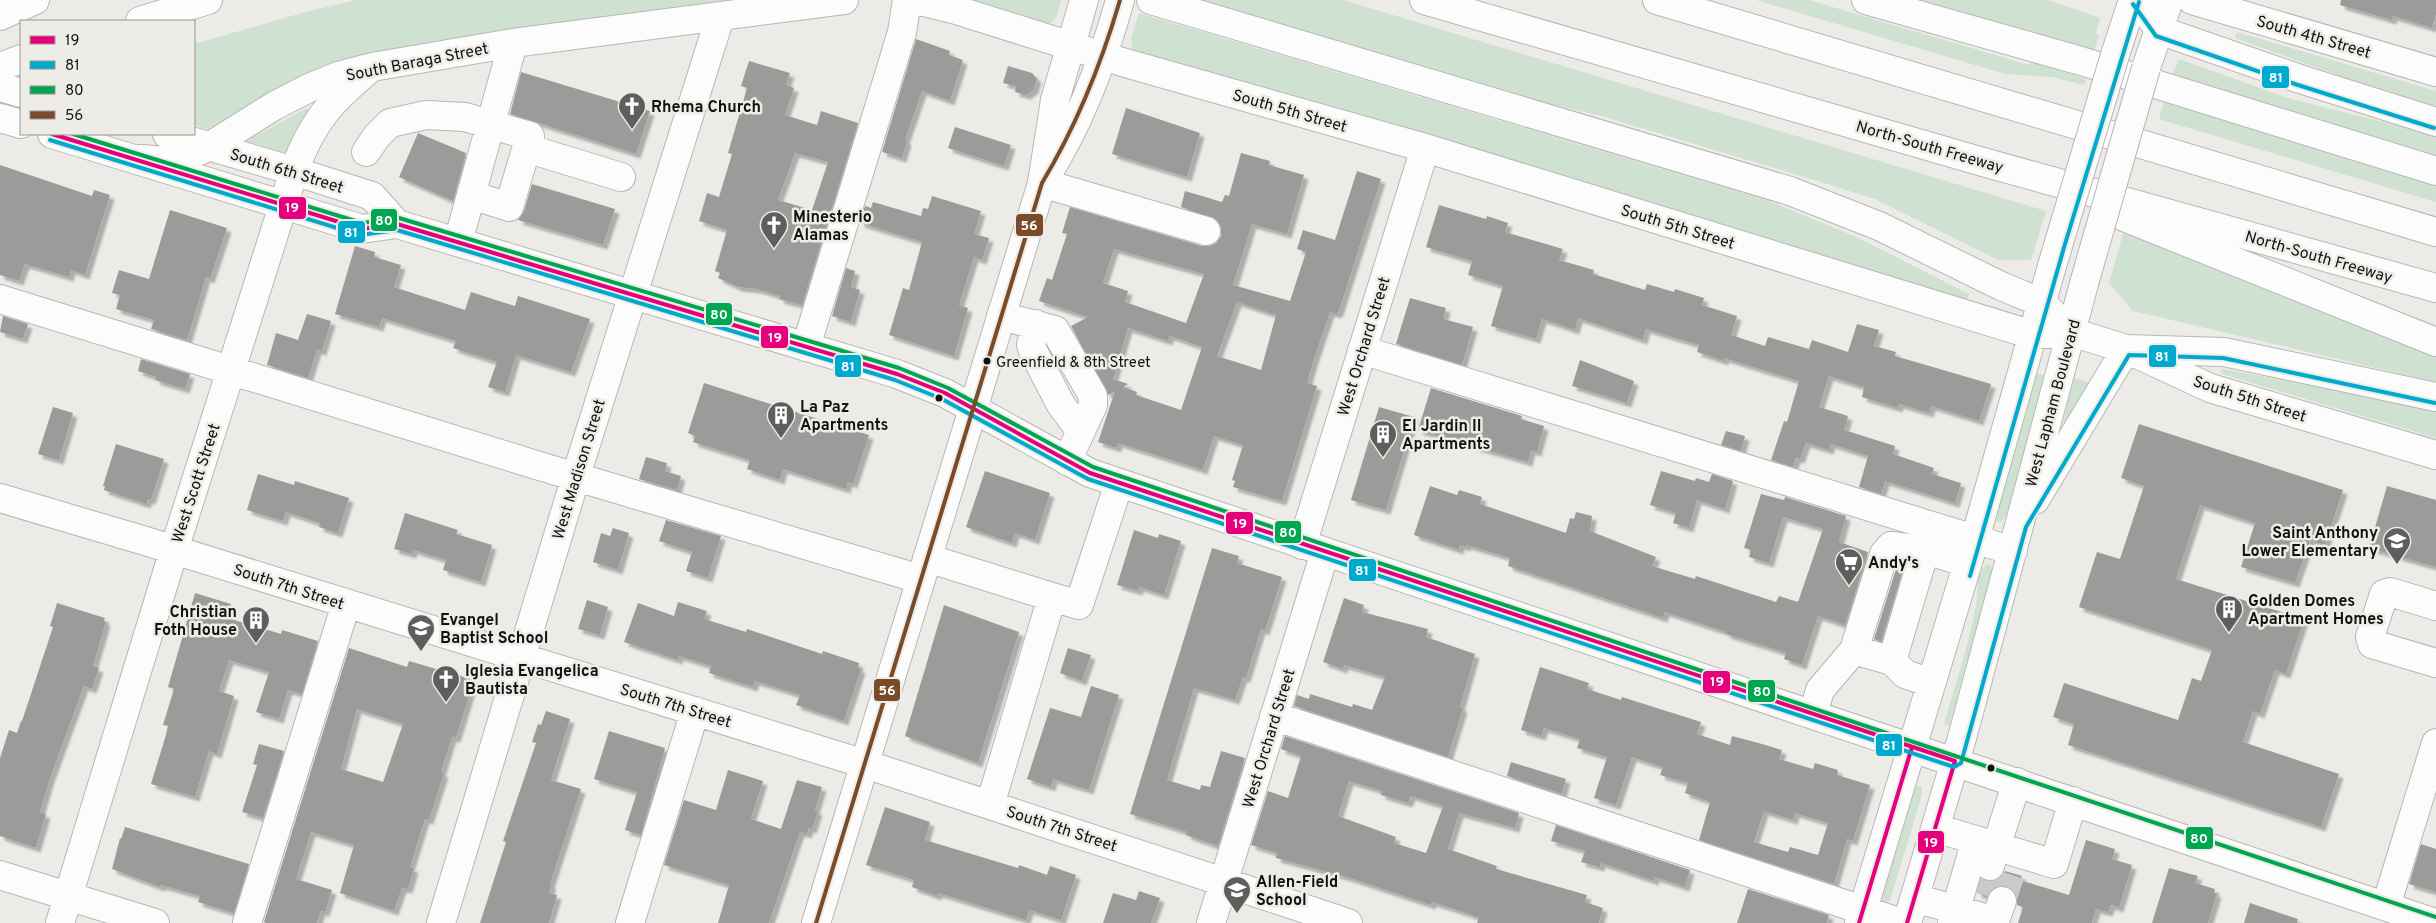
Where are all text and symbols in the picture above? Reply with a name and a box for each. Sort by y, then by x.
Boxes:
street label: South 4th Street [2254,12,2373,64]
legend [20,20,195,135]
text: 19 [65,32,80,51]
street label: South Baraga Street [344,39,490,87]
text: 81 [65,57,80,76]
line badge: 81 [2261,65,2290,89]
text: 81 [2269,70,2283,87]
text: 80 [65,82,84,101]
street label: South 5th Street [1230,86,1349,138]
church icon: Rhema Church [617,91,647,130]
place label: Rhema Church [651,98,761,118]
text: 56 [65,107,83,126]
street label: North-South Freeway [1853,117,2005,179]
street label: South 6th Street [227,145,346,199]
line badge: 19 [278,196,307,220]
text: 19 [285,200,299,217]
street label: South 5th Street [1618,201,1737,255]
line badge: 80 [370,208,398,232]
place label: Minesterio Alamas [793,208,872,246]
church icon: Minesterio Alamas [759,210,789,249]
text: 80 [375,213,393,230]
line badge: 56 [1015,213,1044,237]
text: 56 [1020,218,1038,235]
line badge: 81 [337,220,366,244]
text: 81 [344,225,358,242]
street label: North-South Freeway [2242,227,2394,289]
street label: West Orchard Street [1334,275,1396,419]
line badge: 80 [705,302,733,326]
text: 80 [710,307,728,324]
street label: West Lapham Boulevard [2022,318,2086,490]
line badge: 19 [760,325,789,349]
text: 19 [768,330,782,347]
line badge: 81 [2148,344,2177,368]
text: 81 [2155,349,2169,366]
line badge: 81 [834,354,862,378]
place label: Greenfield & 8th Street [996,354,1151,373]
marker: Greenfield & 8th Street [982,356,992,366]
text: 81 [841,359,855,376]
street label: South 5th Street [2190,372,2309,428]
unlabelled marker [934,393,944,403]
street label: West Madison Street [549,397,611,542]
place label: La Paz Apartments [800,398,889,436]
building icon: La Paz Apartments [766,400,796,439]
place label: El Jardin II Apartments [1402,417,1491,455]
building icon: El Jardin II Apartments [1368,419,1398,458]
street label: West Scott Street [168,421,226,546]
line badge: 19 [1225,511,1254,535]
text: 19 [1233,516,1247,533]
line badge: 80 [1274,520,1302,544]
place label: Saint Anthony Lower Elementary [2242,524,2378,562]
text: 80 [1279,525,1297,542]
school or university icon: Saint Anthony Lower Elementary [2382,526,2412,565]
supermarket icon: Andy's [1834,547,1864,586]
place label: Andy's [1868,554,1919,574]
line badge: 81 [1348,558,1377,582]
street label: South 7th Street [230,561,346,615]
text: 81 [1355,563,1369,580]
place label: Golden Domes Apartment Homes [2248,592,2384,630]
building icon: Golden Domes Apartment Homes [2214,594,2244,633]
place label: Christian Foth House [154,603,237,641]
building icon: Christian Foth House [241,605,271,644]
place label: Evangel Baptist School [440,611,548,649]
school or university icon: Evangel Baptist School [406,613,436,652]
place label: Iglesia Evangelica Bautista [465,662,599,700]
church icon: Iglesia Evangelica Bautista [431,664,461,703]
street label: West Orchard Street [1239,667,1301,811]
line badge: 19 [1702,670,1731,694]
text: 19 [1710,674,1724,691]
line badge: 56 [873,678,901,702]
line badge: 80 [1747,679,1776,703]
street label: South 7th Street [617,680,734,733]
text: 56 [878,683,896,700]
text: 80 [1753,684,1771,701]
line badge: 81 [1875,733,1903,757]
text: 81 [1882,738,1896,755]
unlabelled marker [1986,763,1996,773]
street label: South 7th Street [1003,803,1119,857]
line badge: 80 [2185,826,2214,850]
line badge: 19 [1917,830,1945,854]
text: 80 [2190,831,2208,848]
text: 19 [1924,835,1938,852]
place label: Allen-Field School [1256,873,1338,911]
school or university icon: Allen-Field School [1222,875,1252,914]

